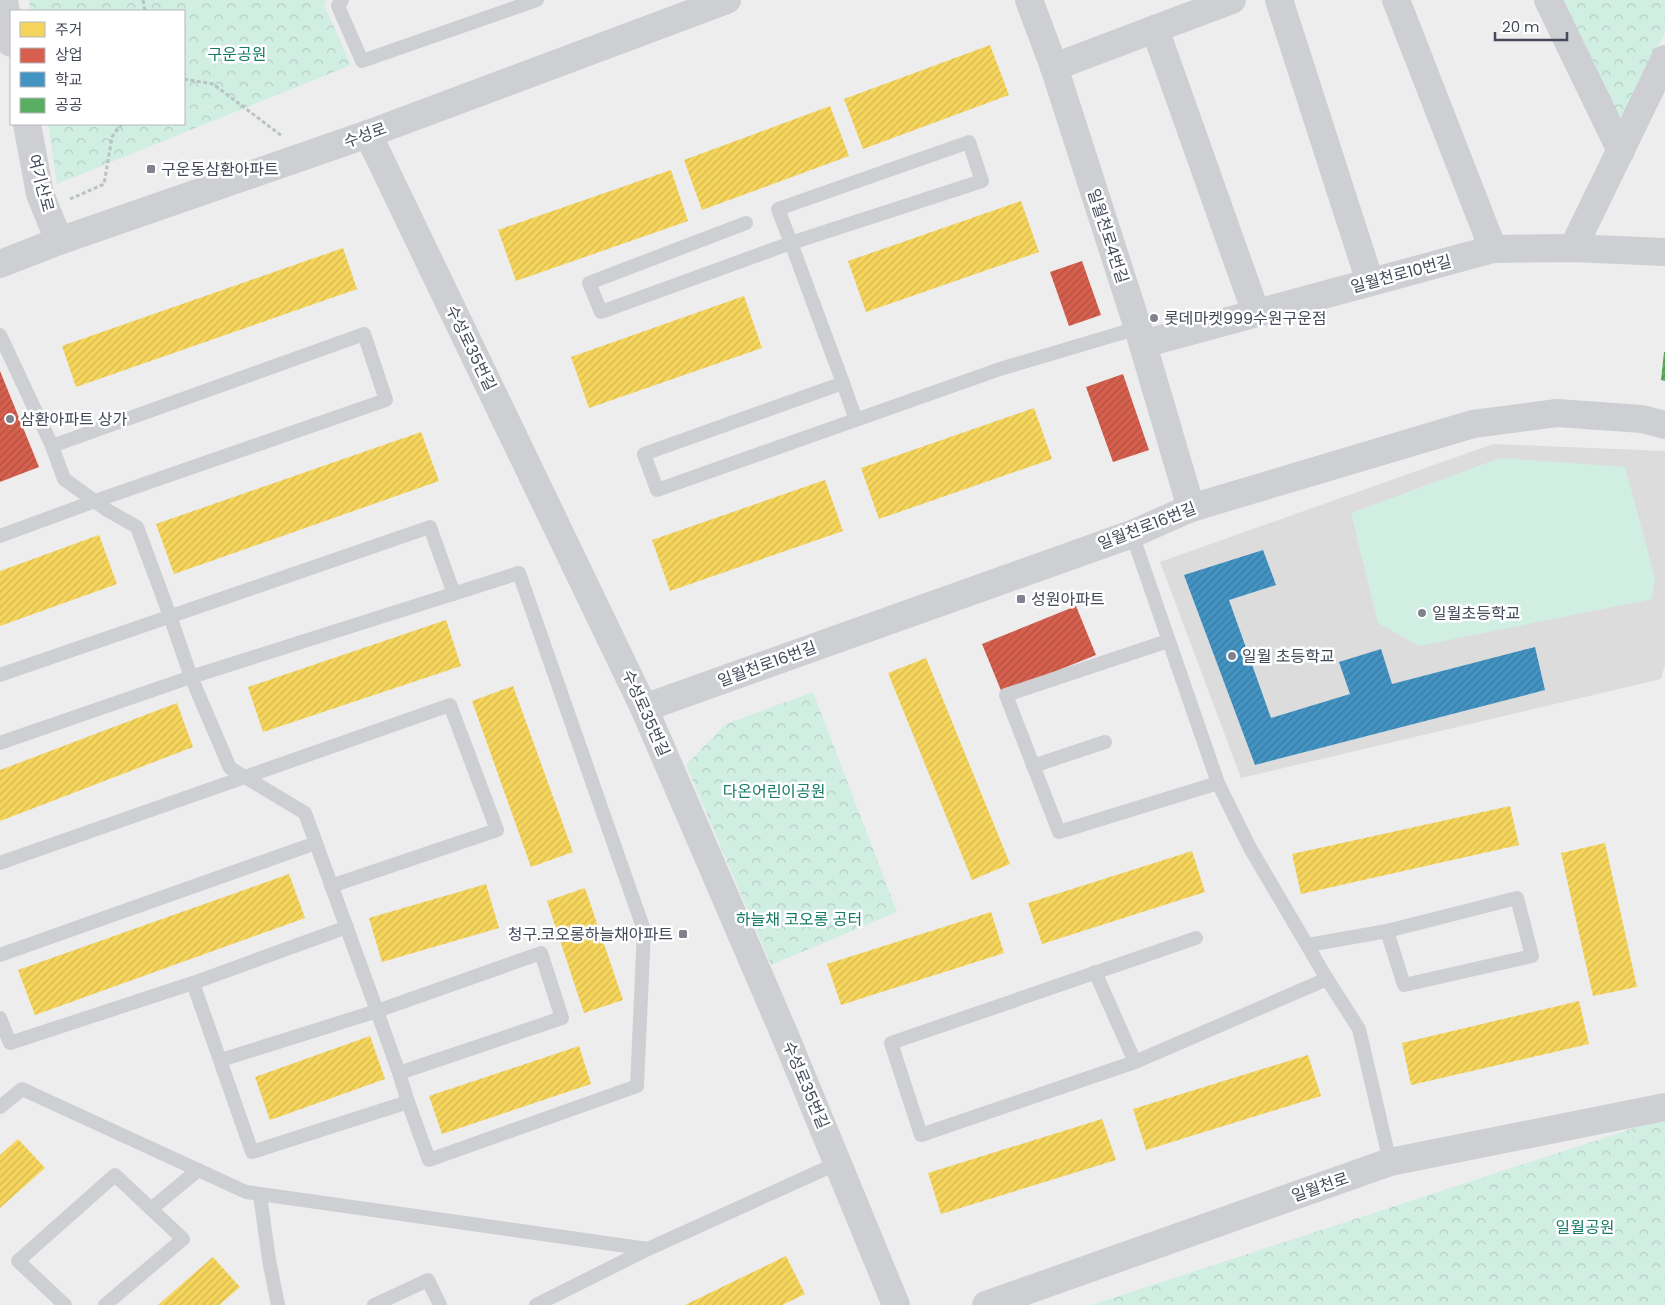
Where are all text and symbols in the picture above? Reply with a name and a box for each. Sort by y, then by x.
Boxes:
legend [10,10,185,125]
scale bar [1495,10,1568,42]
text: 20 m [1502,16,1540,37]
text: 주거 [55,19,83,40]
park label: 구운공원 [208,43,266,66]
text: 상업 [55,44,83,65]
text: 학교 [55,69,83,90]
text: 공공 [55,94,83,115]
street label: 수성로 [340,117,390,153]
street label: 여기산로 [22,152,60,215]
place label: 구운동삼환아파트 [161,158,279,181]
marker: 구운동삼환아파트 [145,163,157,175]
street label: 일월천로4번길 [1082,186,1134,286]
street label: 일월천로10번길 [1348,249,1454,299]
street label: 수성로35번길 [440,301,502,395]
place label: 롯데마켓999수원구운점 [1164,307,1327,330]
marker: 롯데마켓999수원구운점 [1148,312,1160,324]
place label: 삼환아파트 상가 [20,408,128,431]
marker: 삼환아파트 상가 [4,413,16,425]
street label: 일월천로16번길 [1095,497,1199,555]
place label: 성원아파트 [1031,588,1105,611]
marker: 성원아파트 [1015,593,1027,605]
place label: 일월초등학교 [1432,602,1520,625]
marker: 일월초등학교 [1416,607,1428,619]
street label: 일월천로16번길 [714,635,820,693]
place label: 일월 초등학교 [1242,645,1335,668]
marker: 일월 초등학교 [1226,650,1238,662]
street label: 수성로35번길 [617,666,675,760]
park label: 다온어린이공원 [722,780,826,803]
park label: 하늘채 코오롱 공터 [736,908,862,931]
place label: 청구.코오롱하늘채아파트 [508,923,673,946]
marker: 청구.코오롱하늘채아파트 [677,928,689,940]
street label: 수성로35번길 [777,1038,835,1132]
street label: 일월천로 [1288,1166,1352,1207]
park label: 일월공원 [1556,1216,1614,1239]

